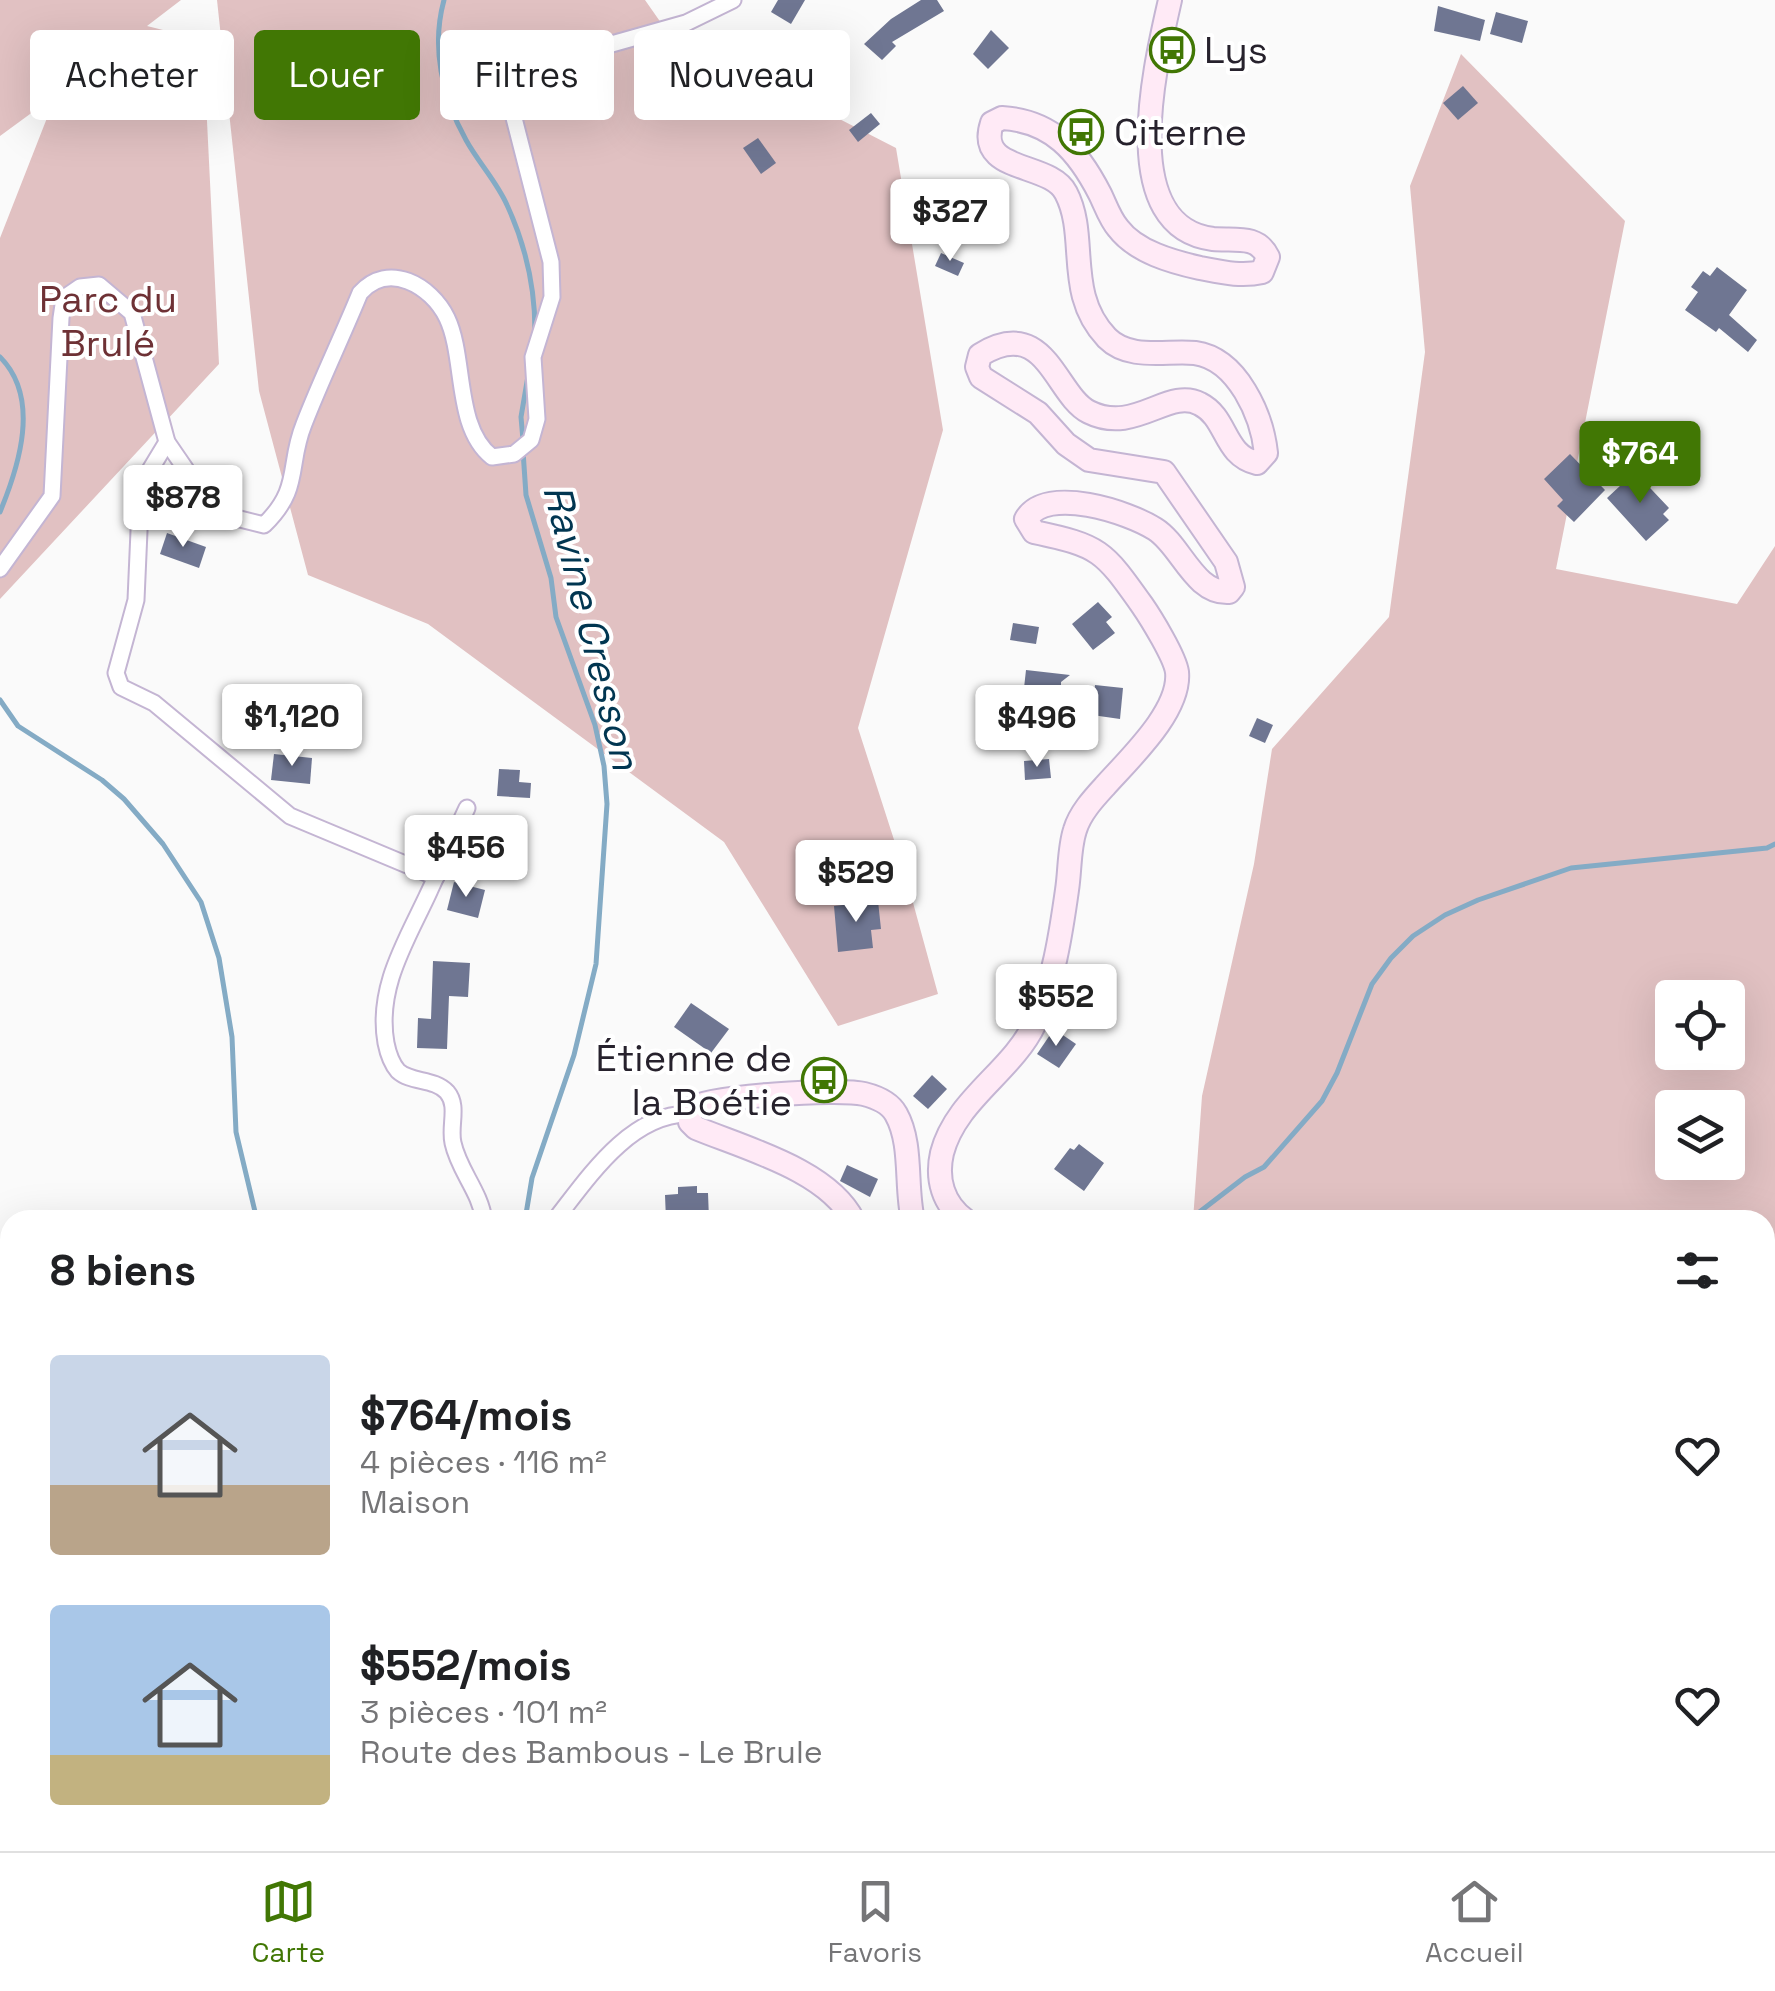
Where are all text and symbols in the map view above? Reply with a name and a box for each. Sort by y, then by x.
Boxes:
place label: Lys [1204,26,1268,74]
bus stop icon: Lys [1149,27,1195,73]
chip: Acheter [30,30,234,120]
chip: Louer [254,30,420,120]
chip: Filtres [440,30,614,120]
chip: Nouveau [634,30,850,120]
place label: Citerne [1114,108,1247,156]
bus stop icon: Citerne [1058,109,1104,155]
pin: $327 [891,179,1009,264]
text: $327 [912,191,988,231]
park label: Parc du Brulé [39,275,177,367]
pin: $764 [1581,421,1699,506]
text: $764 [1601,433,1679,473]
pin: $878 [124,465,242,550]
text: $878 [145,477,221,517]
water label: Ravine Cresson [531,479,652,776]
pin: $1,120 [211,684,373,769]
pin: $496 [978,685,1096,770]
text: $1,120 [244,696,340,736]
text: $496 [997,697,1077,737]
pin: $456 [407,815,525,900]
text: $456 [427,827,505,867]
pin: $529 [797,840,915,925]
text: $529 [818,852,895,892]
pin: $552 [997,964,1115,1049]
text: $552 [1018,976,1094,1016]
map controls [1655,980,1745,1180]
button: locate [1655,980,1745,1070]
place label: Étienne de la Boétie [596,1034,792,1126]
bus stop icon: Étienne de la Boétie [801,1057,847,1103]
button: layers [1655,1090,1745,1180]
icon: filters [1670,1243,1725,1298]
text: 8 biens [50,1244,196,1297]
text: $764/mois [360,1389,572,1442]
icon: home [130,1395,250,1515]
icon: heart [1670,1428,1725,1483]
text: 4 pièces · 116 m² [360,1442,607,1482]
text: Maison [360,1482,470,1522]
text: $552/mois [360,1639,572,1692]
icon: home [130,1645,250,1765]
icon: heart [1670,1678,1725,1733]
text: 3 pièces · 101 m² [360,1692,607,1732]
text: Route des Bambous - Le Brule [360,1732,823,1772]
tab: Carte [251,1874,325,1970]
tab: Favoris [828,1874,922,1970]
tab: Accueil [1425,1874,1524,1970]

